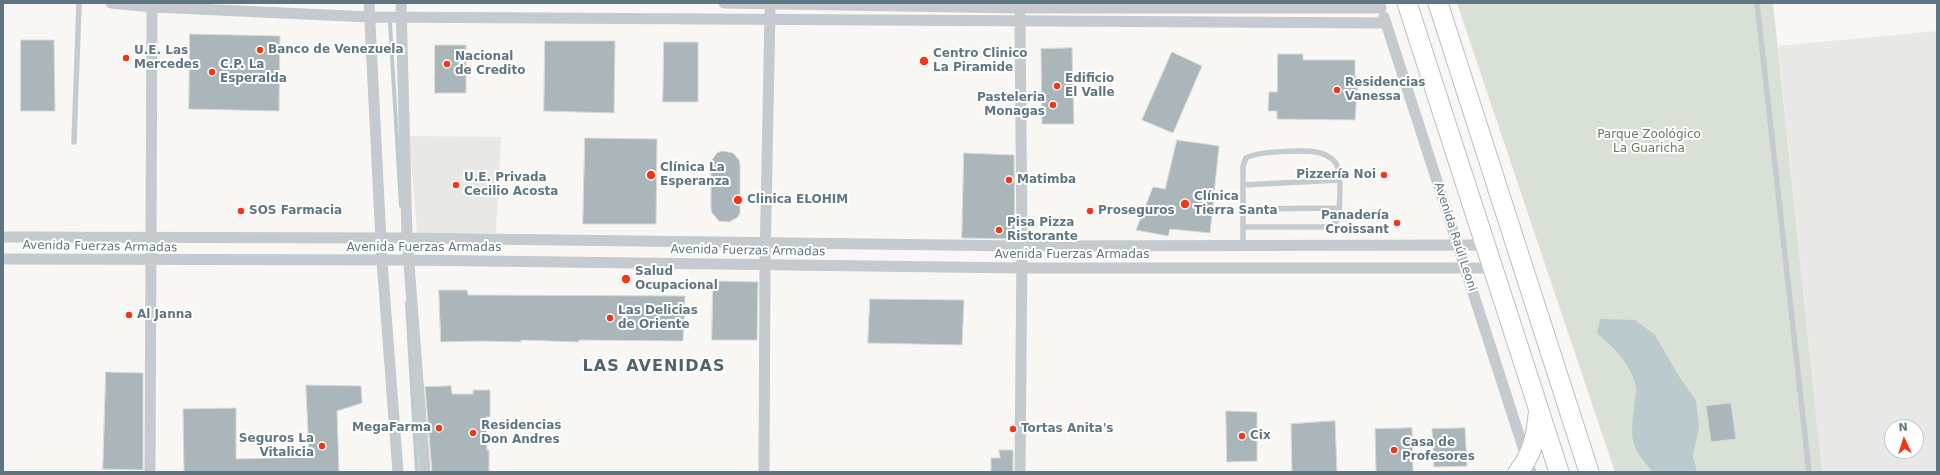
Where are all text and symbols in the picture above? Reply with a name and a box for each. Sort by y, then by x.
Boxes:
place label: Banco de Venezuela [268,43,404,57]
place label: U.E. Las Mercedes [134,44,199,72]
marker: Banco de Venezuela [255,45,265,55]
place label: Centro Clinico La Piramide [933,47,1028,75]
place label: Nacional de Credito [455,50,525,78]
marker: U.E. Las Mercedes [121,53,131,63]
marker: Centro Clinico La Piramide [918,55,930,67]
place label: C.P. La Esperalda [220,58,287,86]
marker: Nacional de Credito [442,59,452,69]
marker: C.P. La Esperalda [207,67,217,77]
place label: Edificio El Valle [1065,72,1115,100]
place label: Residencias Vanessa [1345,76,1425,104]
marker: Edificio El Valle [1052,81,1062,91]
marker: Residencias Vanessa [1332,85,1342,95]
place label: Pasteleria Monagas [977,91,1045,119]
marker: Pasteleria Monagas [1048,100,1058,110]
park label: Parque Zoológico La Guaricha [1597,128,1701,156]
place label: Clínica La Esperanza [660,161,730,189]
place label: Pizzería Noi [1296,168,1376,182]
marker: Clínica La Esperanza [645,169,657,181]
marker: Pizzería Noi [1379,170,1389,180]
place label: U.E. Privada Cecilio Acosta [464,171,558,199]
place label: Matimba [1017,173,1076,187]
marker: Matimba [1004,175,1014,185]
marker: U.E. Privada Cecilio Acosta [451,180,461,190]
street label: Avenida Raúl Leoni [1431,181,1479,293]
place label: Clínica Tierra Santa [1194,190,1278,218]
place label: Clinica ELOHIM [747,193,848,207]
marker: Clinica ELOHIM [732,194,744,206]
marker: Clínica Tierra Santa [1179,198,1191,210]
place label: SOS Farmacia [249,204,342,218]
place label: Proseguros [1098,204,1175,218]
marker: SOS Farmacia [236,206,246,216]
marker: Proseguros [1085,206,1095,216]
place label: Panadería Croissant [1321,209,1389,237]
place label: Pisa Pizza Ristorante [1007,216,1078,244]
marker: Panadería Croissant [1392,218,1402,228]
marker: Pisa Pizza Ristorante [994,225,1004,235]
street label: Avenida Fuerzas Armadas [22,238,178,256]
street label: Avenida Fuerzas Armadas [347,241,501,255]
street label: Avenida Fuerzas Armadas [670,242,826,260]
street label: Avenida Fuerzas Armadas [995,248,1149,262]
place label: Salud Ocupacional [635,265,718,293]
marker: Salud Ocupacional [620,273,632,285]
place label: Las Delicias de Oriente [618,304,698,332]
place label: Al Janna [137,308,192,322]
marker: Al Janna [124,310,134,320]
marker: Las Delicias de Oriente [605,313,615,323]
district label: LAS AVENIDAS [583,357,725,377]
place label: Residencias Don Andres [481,419,561,447]
north arrow [1884,419,1924,459]
place label: MegaFarma [352,421,431,435]
text: N [1898,421,1908,434]
place label: Tortas Anita's [1021,422,1114,436]
marker: MegaFarma [434,423,444,433]
marker: Tortas Anita's [1008,424,1018,434]
marker: Residencias Don Andres [468,428,478,438]
place label: Cix [1250,429,1271,443]
marker: Cix [1237,431,1247,441]
place label: Seguros La Vitalicia [239,432,314,460]
place label: Casa de Profesores [1402,436,1475,464]
marker: Seguros La Vitalicia [317,441,327,451]
marker: Casa de Profesores [1389,445,1399,455]

